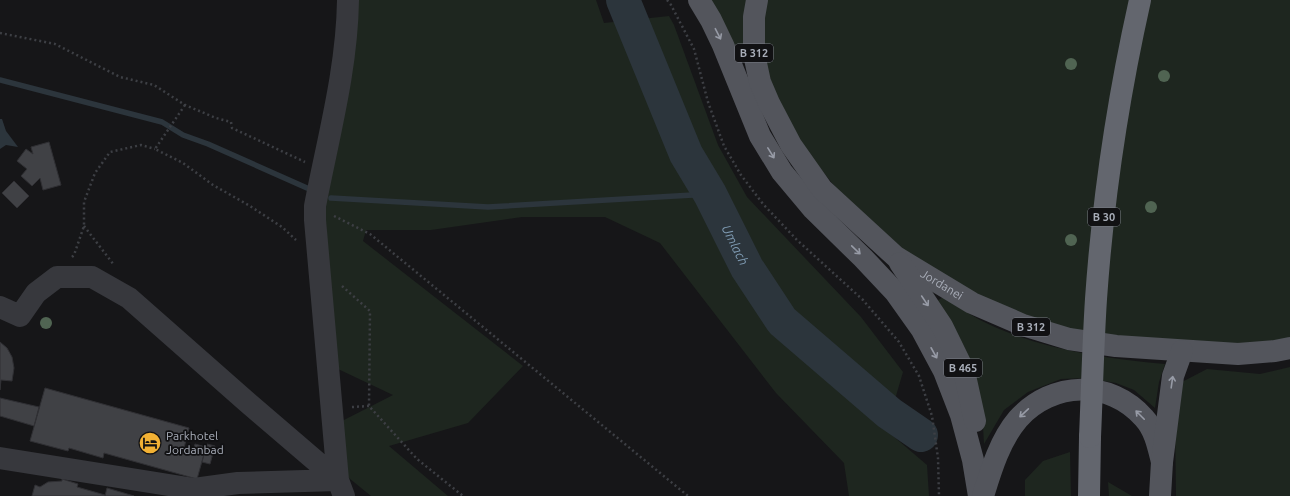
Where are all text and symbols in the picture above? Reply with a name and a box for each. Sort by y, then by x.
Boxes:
one-way arrow [715,28,722,40]
road number: B 312 [735,44,773,62]
one-way arrow [766,147,775,158]
road number: B 30 [1088,208,1120,226]
water label: Umlach [720,222,751,267]
one-way arrow [851,245,861,255]
street label: Jordanei [919,267,966,302]
one-way arrow [921,295,929,306]
road number: B 312 [1012,318,1050,336]
one-way arrow [931,347,938,359]
road number: B 465 [944,359,982,377]
one-way arrow [1168,376,1176,389]
one-way arrow [1020,408,1030,417]
one-way arrow [1135,410,1145,420]
place label: Parkhotel Jordanbad [166,429,224,456]
hotel icon: Parkhotel Jordanbad [137,430,163,456]

